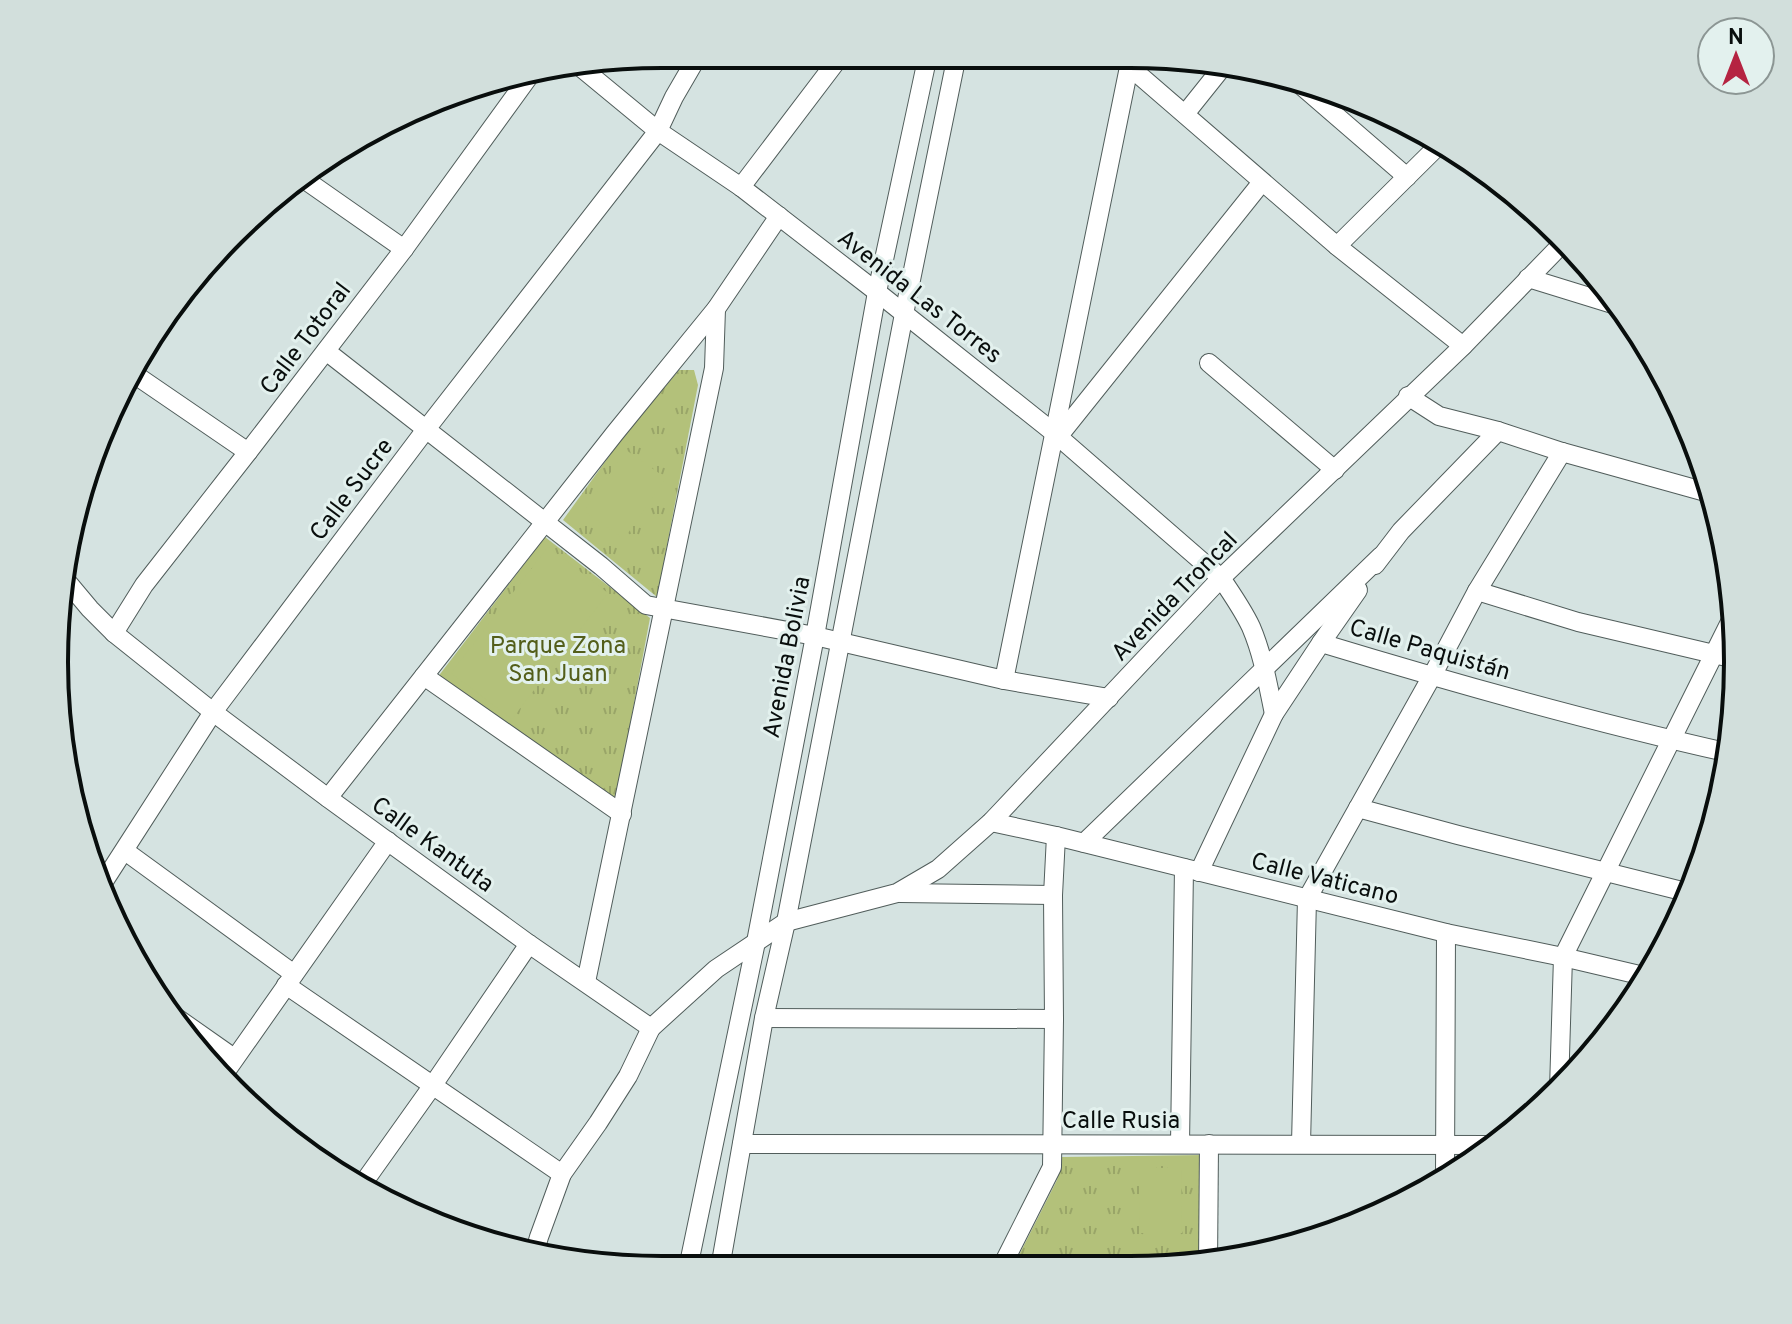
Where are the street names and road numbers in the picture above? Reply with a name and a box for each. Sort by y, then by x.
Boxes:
street label: Avenida Las Torres [830,224,1007,371]
street label: Calle Totoral [255,277,359,401]
street label: Calle Sucre [304,433,401,547]
street label: Avenida Troncal [1106,526,1245,669]
street label: Avenida Bolivia [758,574,818,741]
street label: Calle Paquistán [1345,614,1513,688]
street label: Calle Kantuta [365,791,499,900]
street label: Calle Vaticano [1248,847,1402,913]
street label: Calle Rusia [1062,1107,1180,1137]

